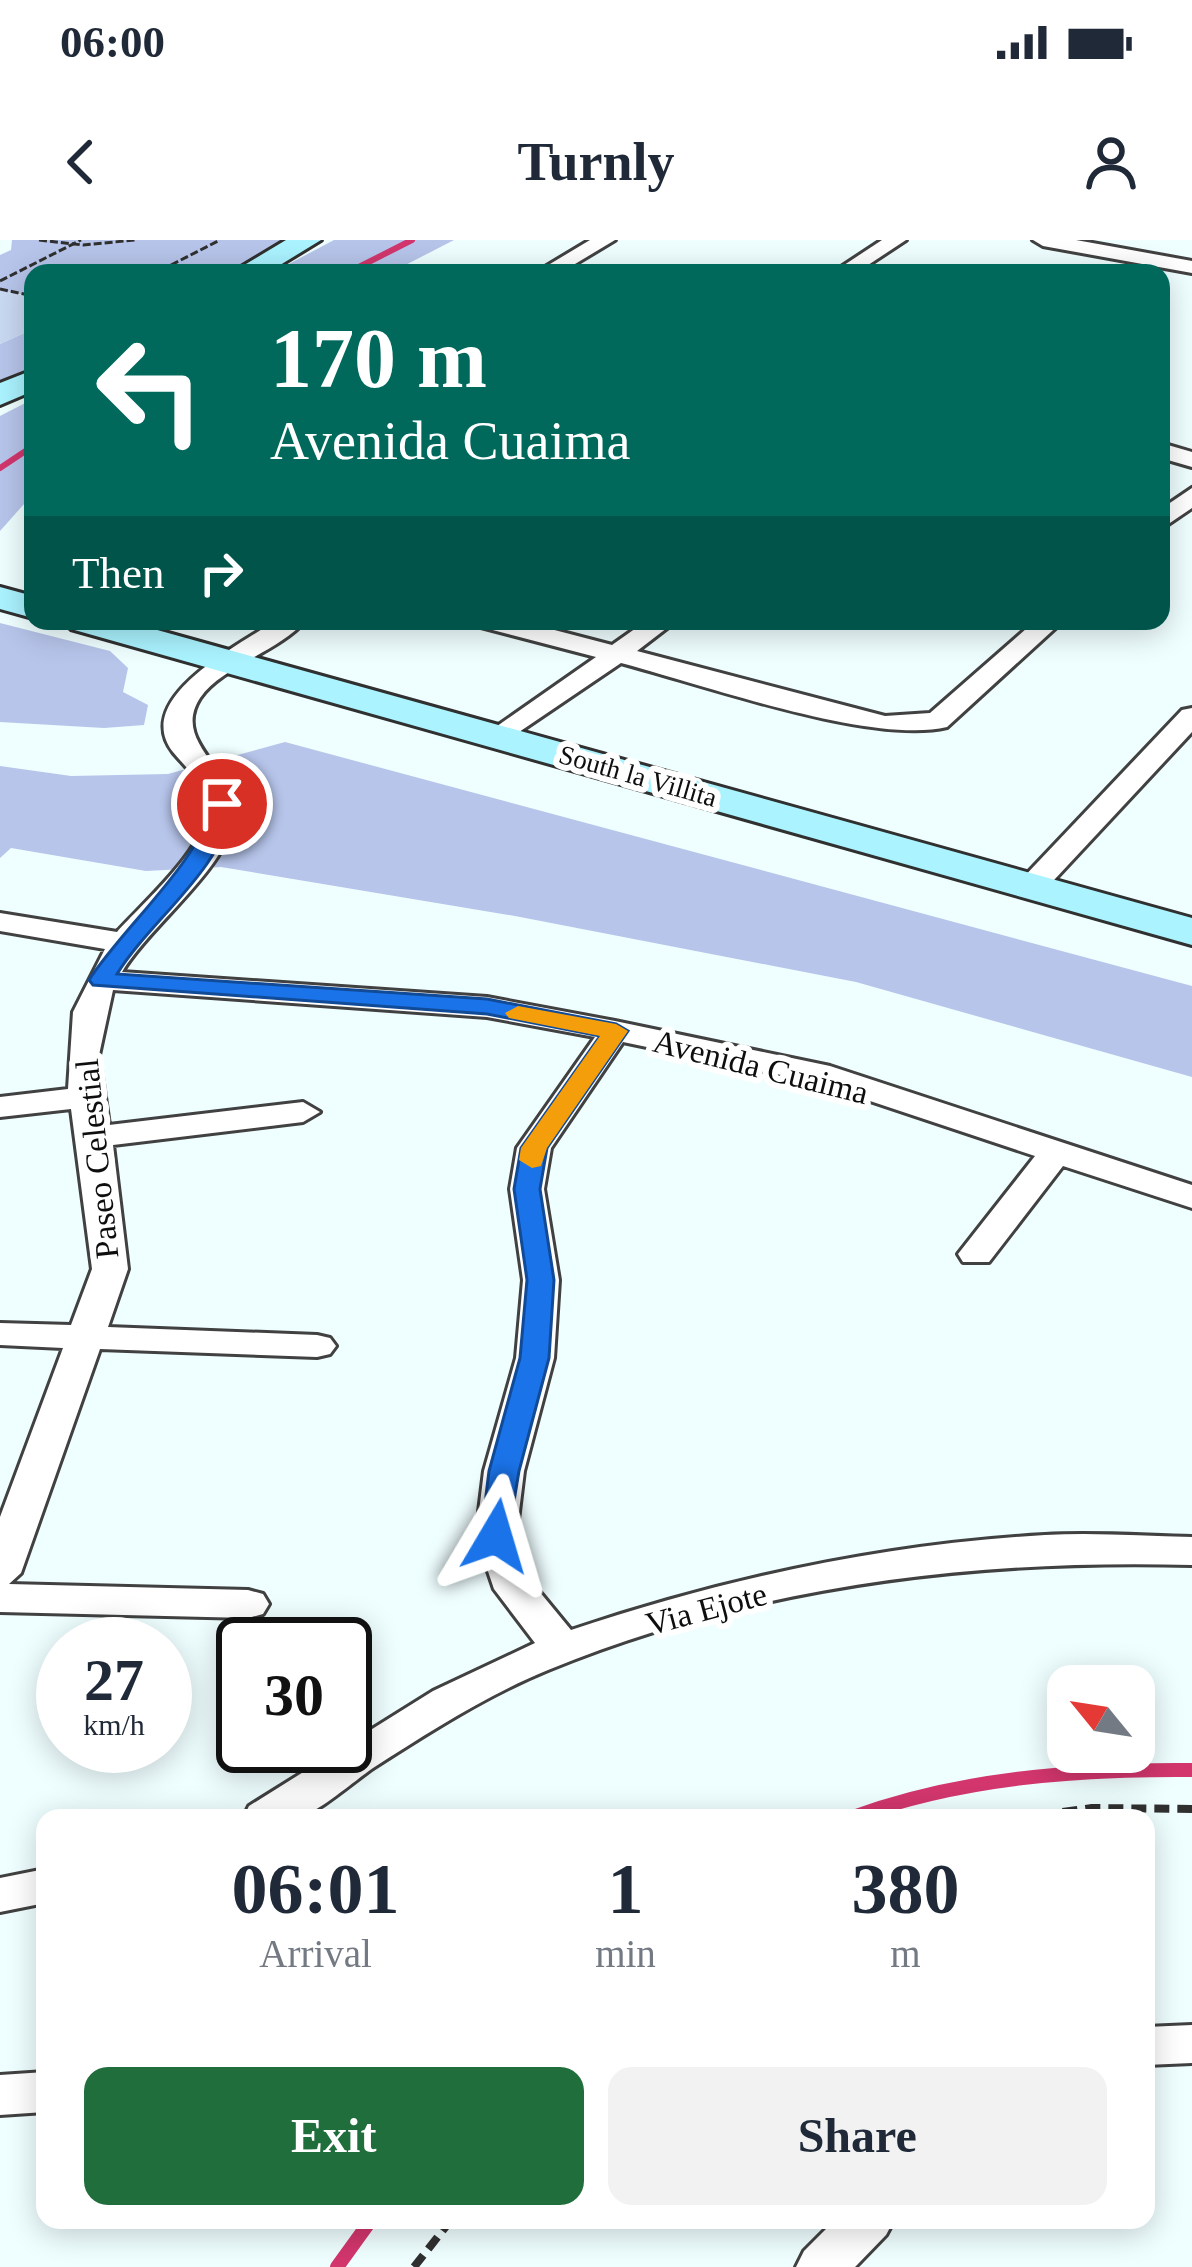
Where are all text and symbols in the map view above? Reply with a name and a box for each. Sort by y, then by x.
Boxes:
text: 06:00 [60,17,165,67]
icon: back [48,129,114,195]
icon: person [1078,129,1144,195]
text: Turnly [517,132,675,192]
icon: left [72,312,228,468]
text: 170 m [270,312,487,405]
text: Avenida Cuaima [270,411,630,471]
icon: right [188,540,254,606]
text: Then [72,548,164,598]
street label: South la Villita [556,739,720,813]
pin [171,753,273,855]
icon: arrive [189,771,255,837]
street label: Avenida Cuaima [650,1023,872,1111]
street label: Paseo Celestial [69,1057,125,1261]
position arrow [433,1473,559,1599]
street label: Via Ejote [642,1576,771,1642]
speed limit sign: 30 [216,1617,372,1773]
text: 27 [84,1647,144,1713]
north arrow [1047,1665,1155,1773]
map controls [1047,1665,1155,1773]
text: km/h [83,1708,145,1741]
text: 06:01 [232,1849,400,1929]
text: 1 [607,1849,643,1929]
text: 380 [851,1849,959,1929]
text: Arrival [259,1932,372,1975]
text: min [595,1932,656,1975]
text: m [890,1932,921,1975]
button: Exit [84,2067,584,2205]
button: Share [608,2067,1107,2205]

